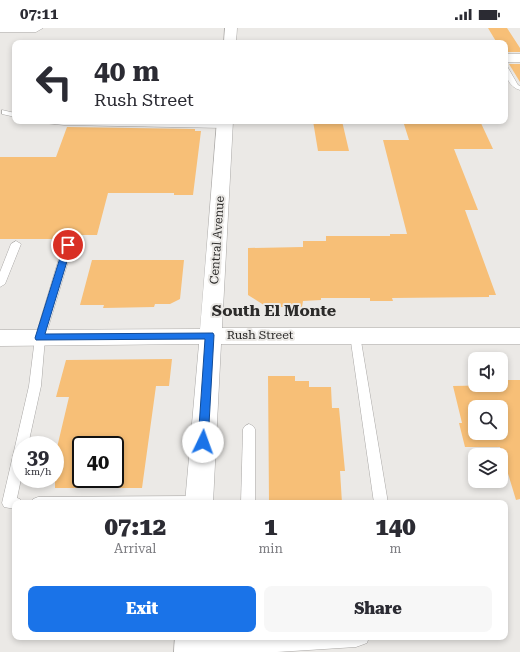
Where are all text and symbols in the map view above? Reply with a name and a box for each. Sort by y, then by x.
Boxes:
text: 07:11 [20,5,58,23]
text: 40 m [94,55,159,88]
icon: left [28,56,80,108]
text: Rush Street [94,89,194,110]
street label: Central Avenue [207,195,227,285]
pin [51,228,85,262]
icon: arrive [57,234,79,256]
district label: South El Monte [212,301,336,320]
street label: Rush Street [227,328,294,342]
map controls [468,352,508,488]
button: sound [468,352,508,392]
button: search [468,400,508,440]
position arrow [182,421,224,463]
speed limit sign: 40 [72,436,124,488]
text: 39 [27,445,49,469]
button: layers [468,448,508,488]
text: km/h [25,466,51,477]
text: 07:12 [104,513,166,541]
text: 1 [264,513,277,541]
text: 140 [375,513,416,541]
text: Arrival [114,541,156,556]
text: min [258,541,283,556]
text: m [389,541,401,556]
button: Exit [28,586,256,632]
button: Share [264,586,492,632]

